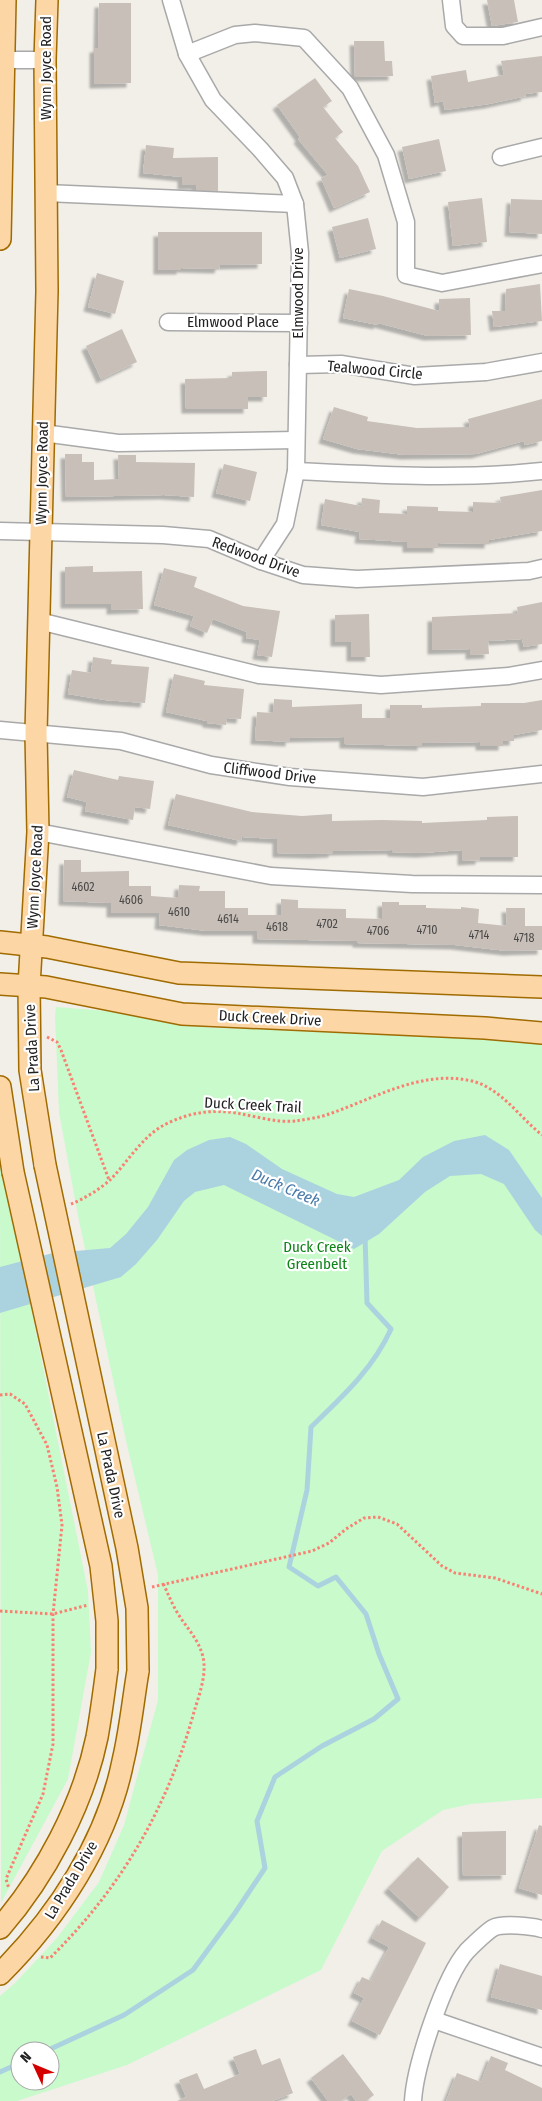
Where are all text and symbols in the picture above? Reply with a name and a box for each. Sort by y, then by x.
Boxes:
street label: Wynn Joyce Road [37,16,55,120]
street label: Elmwood Drive [289,247,307,339]
street label: Elmwood Place [187,313,279,331]
street label: Tealwood Circle [327,357,423,383]
street label: Wynn Joyce Road [32,421,52,525]
street label: Redwood Drive [210,533,302,581]
street label: Cliffwood Drive [223,758,317,788]
street label: Wynn Joyce Road [23,825,47,929]
house number: 4602 [71,880,95,894]
house number: 4606 [119,893,143,907]
house number: 4610 [168,905,190,919]
house number: 4614 [217,912,239,926]
house number: 4702 [316,917,338,931]
house number: 4618 [266,920,288,934]
house number: 4710 [416,923,438,937]
house number: 4706 [367,924,389,938]
house number: 4714 [469,928,490,942]
house number: 4718 [514,931,534,945]
street label: La Prada Drive [21,1004,43,1092]
street label: Duck Creek Drive [218,1006,322,1030]
street label: Duck Creek Trail [204,1093,302,1117]
water label: Duck Creek [249,1165,323,1210]
park label: Duck Creek Greenbelt [283,1238,351,1273]
street label: La Prada Drive [93,1430,129,1520]
street label: La Prada Drive [41,1838,101,1922]
north arrow [10,2041,60,2091]
text: N [17,2048,35,2066]

